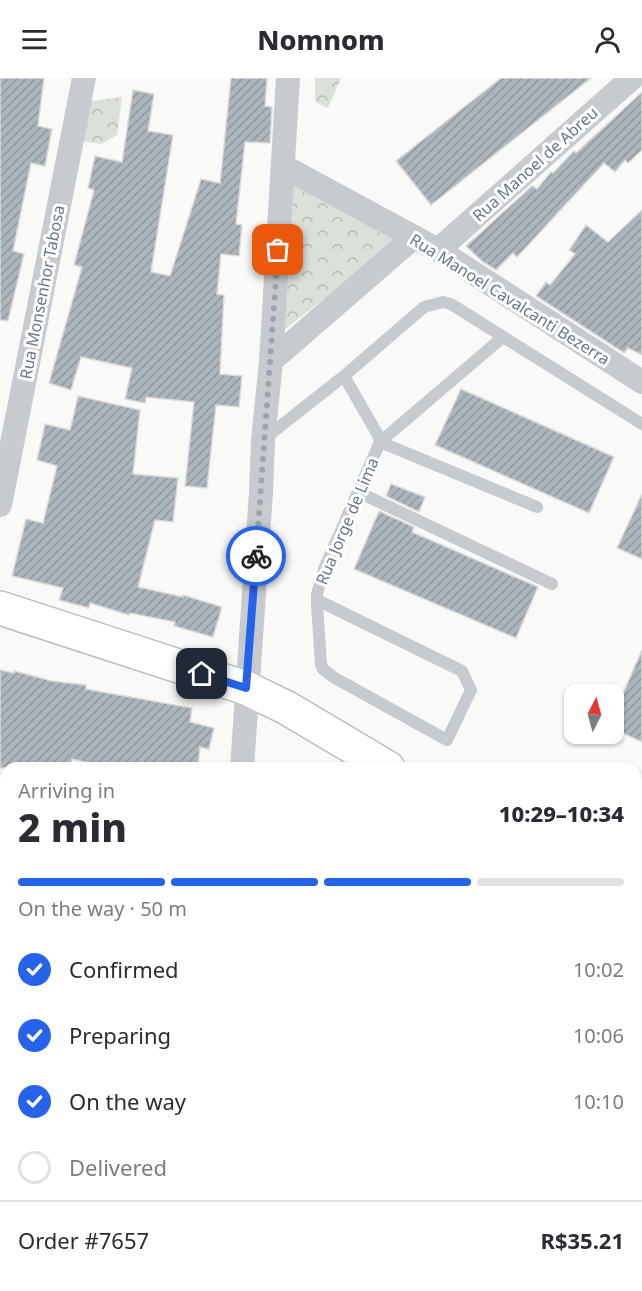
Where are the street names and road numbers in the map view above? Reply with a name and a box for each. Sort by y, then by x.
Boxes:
street label: Rua Manoel de Abreu [468,102,602,226]
street label: Rua Monsenhor Tabosa [14,203,70,381]
street label: Rua Manoel Cavalcanti Bezerra [406,228,614,370]
street label: Rua Jorge de Lima [310,454,384,588]

